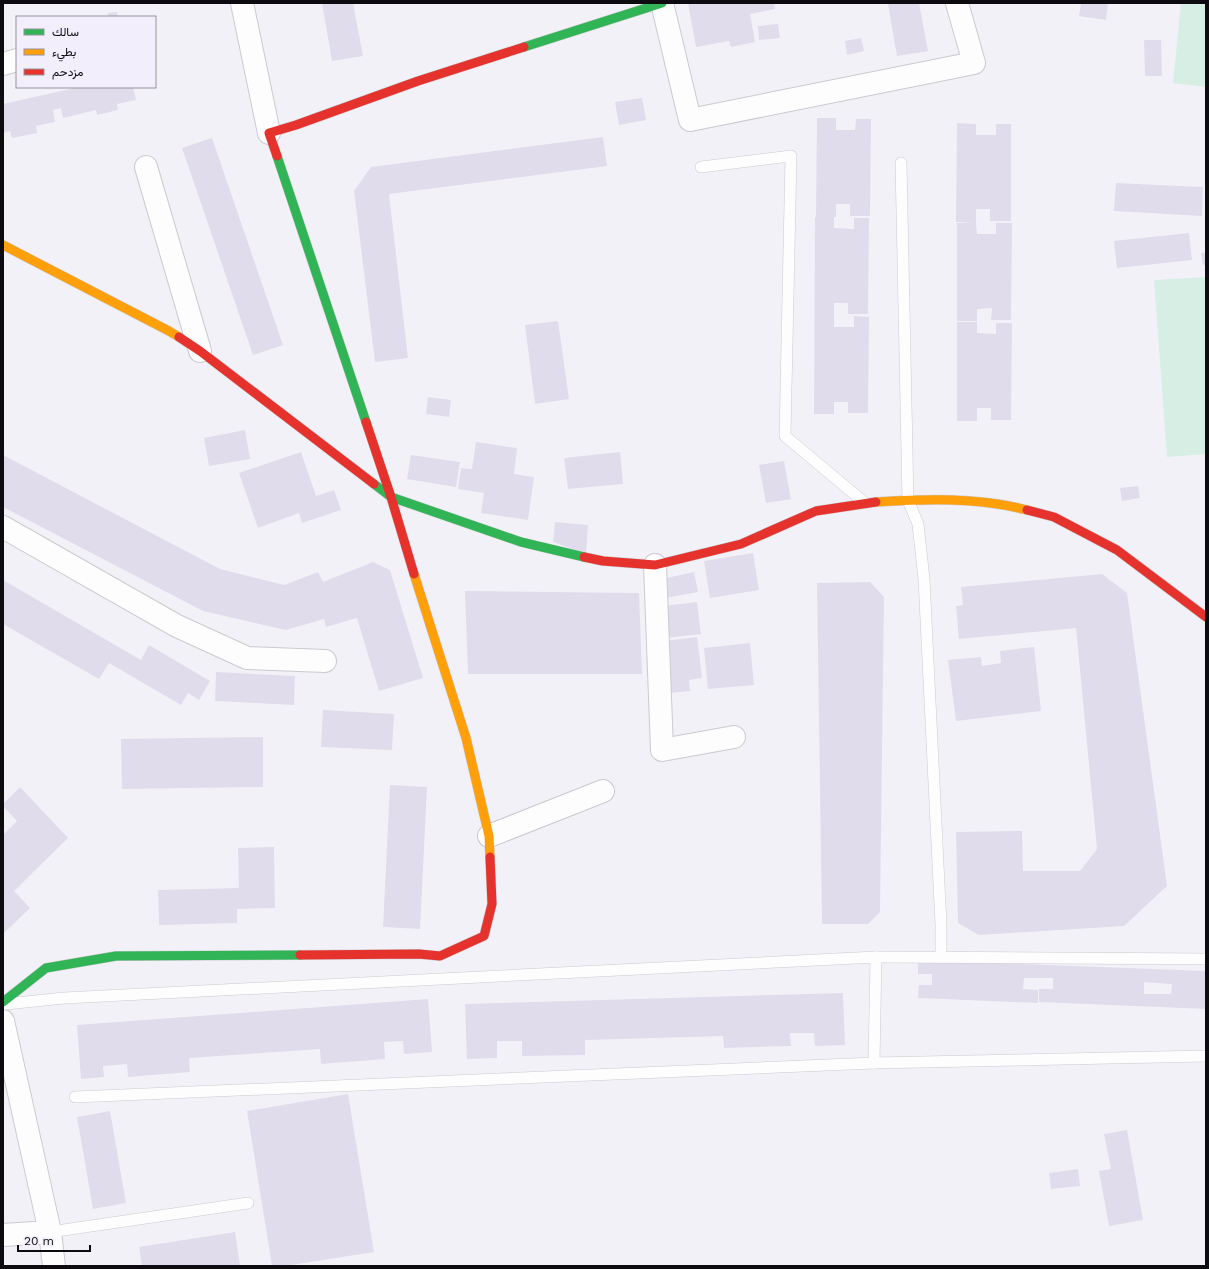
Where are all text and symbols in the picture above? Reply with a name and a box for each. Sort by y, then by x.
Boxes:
legend [16,16,156,88]
text: سالك [52,25,79,39]
text: بطيء [52,45,76,62]
text: مزدحم [52,65,83,80]
scale bar [18,1227,90,1253]
text: 20 m [24,1234,54,1248]

